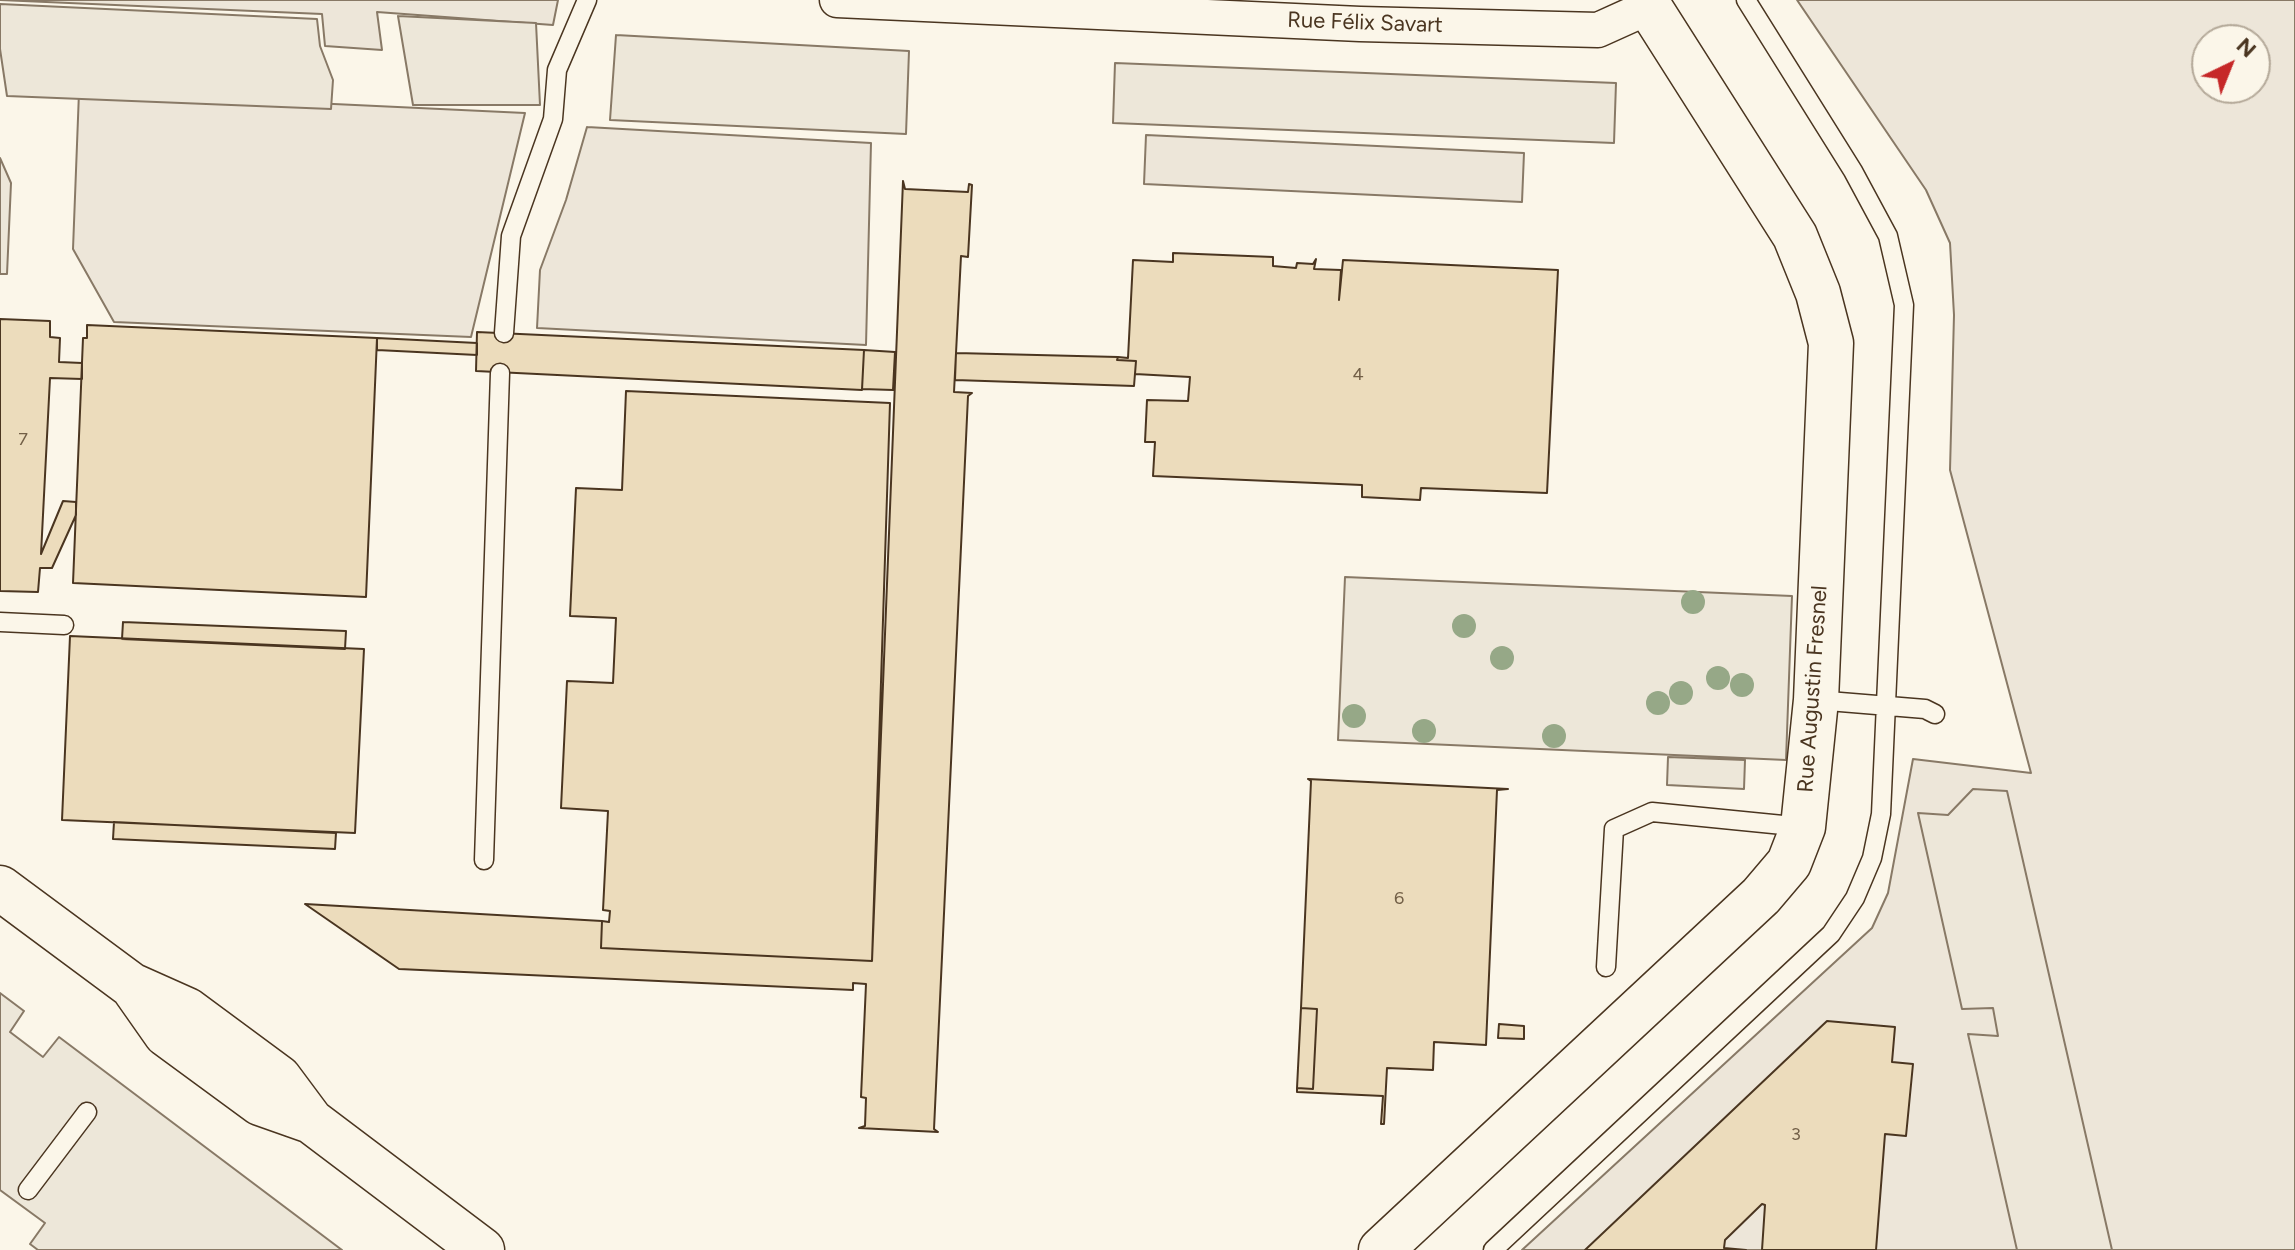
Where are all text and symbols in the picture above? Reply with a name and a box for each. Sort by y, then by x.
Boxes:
street label: Rue Félix Savart [1287,7,1443,39]
north arrow [2191,24,2271,104]
text: N [2231,32,2262,63]
house number: 4 [1352,364,1364,386]
house number: 7 [18,429,28,451]
street label: Rue Augustin Fresnel [1793,584,1833,794]
house number: 6 [1394,888,1404,910]
house number: 3 [1791,1124,1801,1146]

